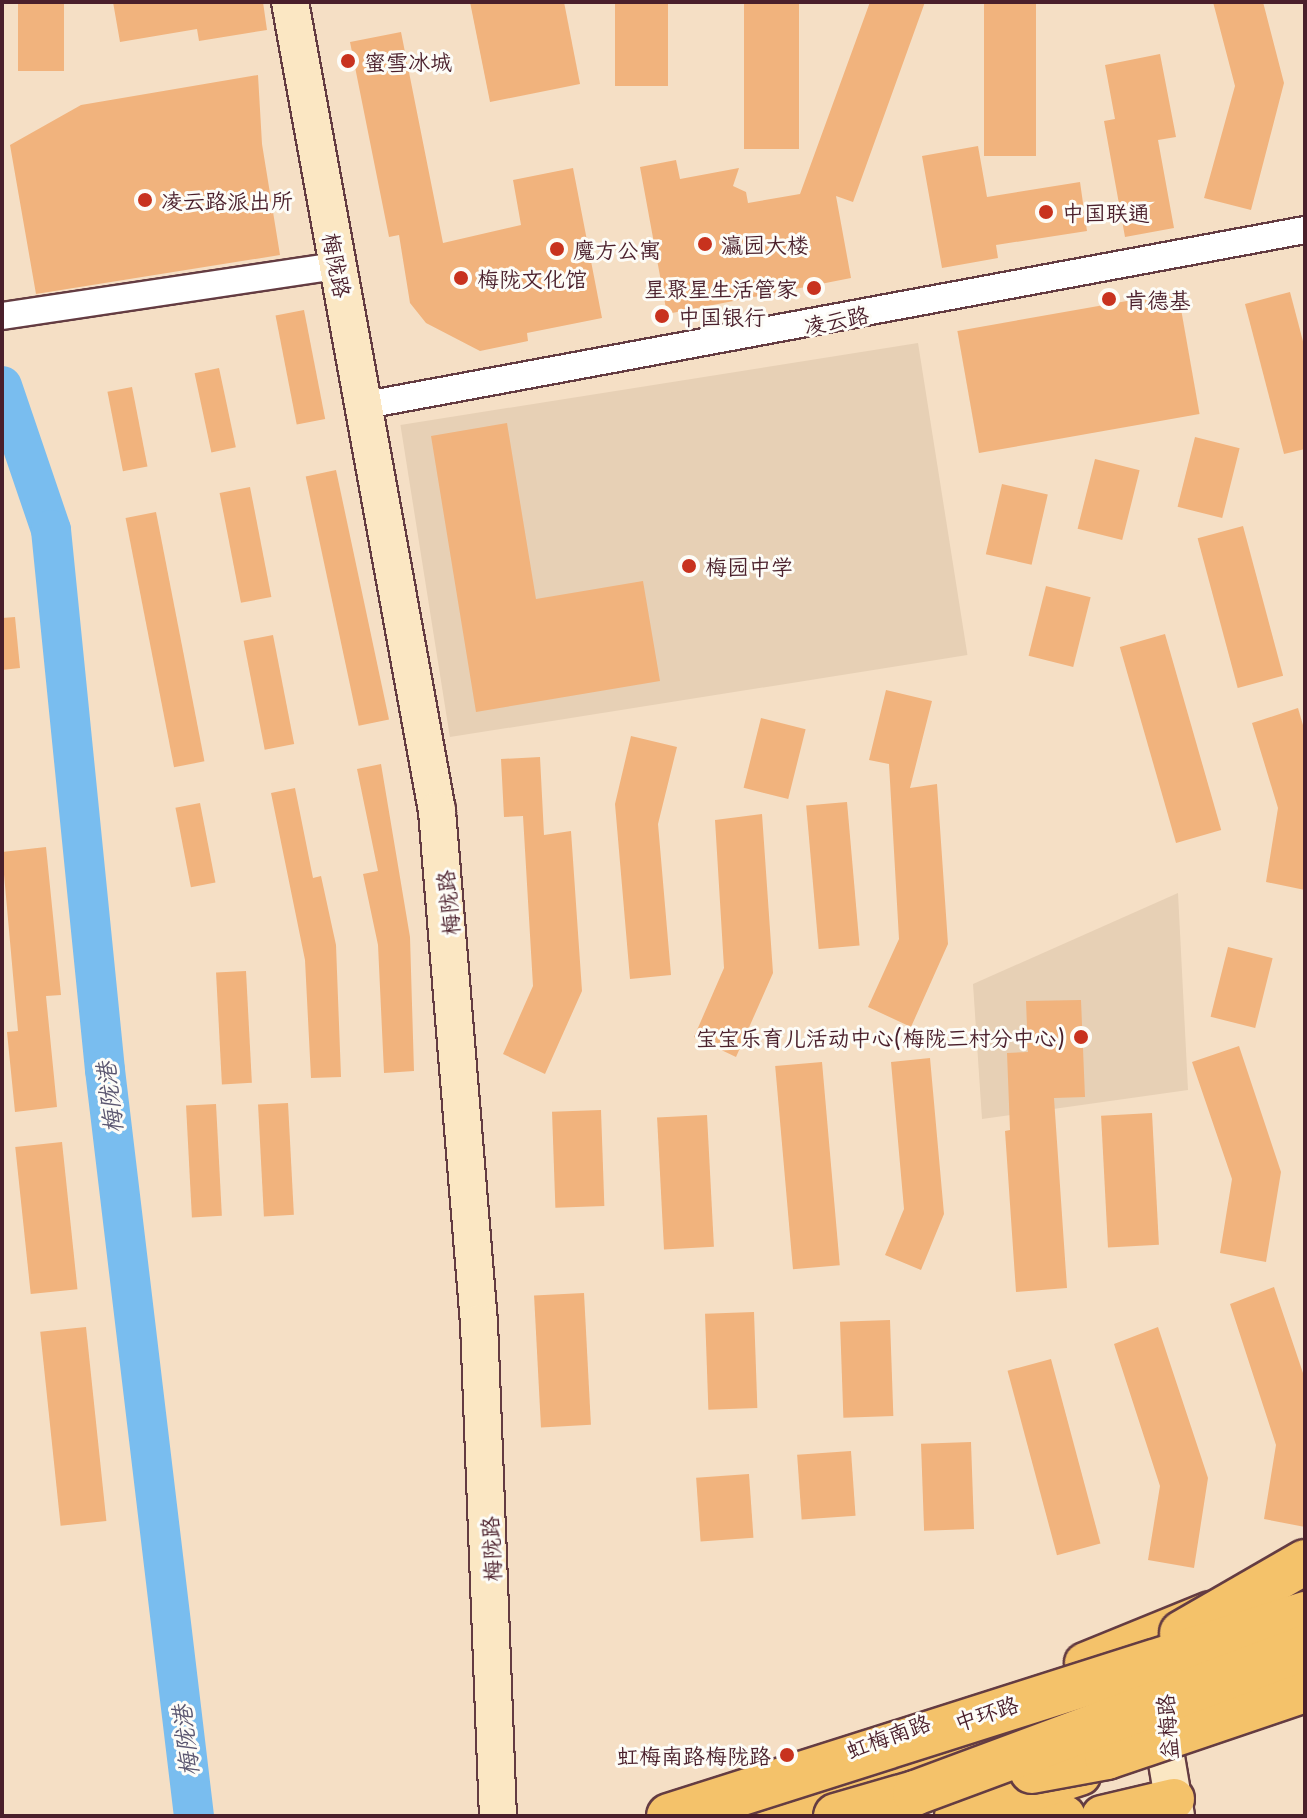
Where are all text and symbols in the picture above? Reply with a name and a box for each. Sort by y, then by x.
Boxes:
place label: 蜜雪冰城 [364,48,452,74]
marker: 蜜雪冰城 [339,52,357,70]
place label: 凌云路派出所 [161,187,293,213]
marker: 凌云路派出所 [136,191,154,209]
place label: 中国联通 [1062,199,1150,225]
marker: 中国联通 [1037,203,1055,221]
street label: 梅陇路 [319,230,357,300]
place label: 瀛园大楼 [721,231,809,257]
marker: 瀛园大楼 [696,235,714,253]
place label: 魔方公寓 [573,236,661,262]
marker: 魔方公寓 [548,240,566,258]
place label: 梅陇文化馆 [477,265,587,291]
marker: 梅陇文化馆 [452,269,470,287]
place label: 星聚星生活管家 [644,275,798,301]
marker: 星聚星生活管家 [805,279,823,297]
place label: 肯德基 [1125,286,1191,312]
marker: 肯德基 [1100,290,1118,308]
street label: 凌云路 [801,300,871,338]
place label: 中国银行 [678,303,766,329]
marker: 中国银行 [653,307,671,325]
place label: 梅园中学 [705,553,793,579]
marker: 梅园中学 [680,557,698,575]
street label: 梅陇路 [430,869,464,937]
place label: 宝宝乐育儿活动中心(梅陇三村分中心) [696,1024,1065,1050]
marker: 宝宝乐育儿活动中心(梅陇三村分中心) [1072,1028,1090,1046]
water label: 梅陇港 [90,1061,128,1135]
street label: 梅陇路 [475,1515,505,1583]
street label: 中环路 [951,1689,1021,1735]
street label: 益梅路 [1151,1693,1181,1761]
water label: 梅陇港 [166,1704,204,1778]
street label: 虹梅南路 [842,1708,934,1762]
place label: 虹梅南路梅陇路 [617,1742,771,1768]
marker: 虹梅南路梅陇路 [778,1746,796,1764]

